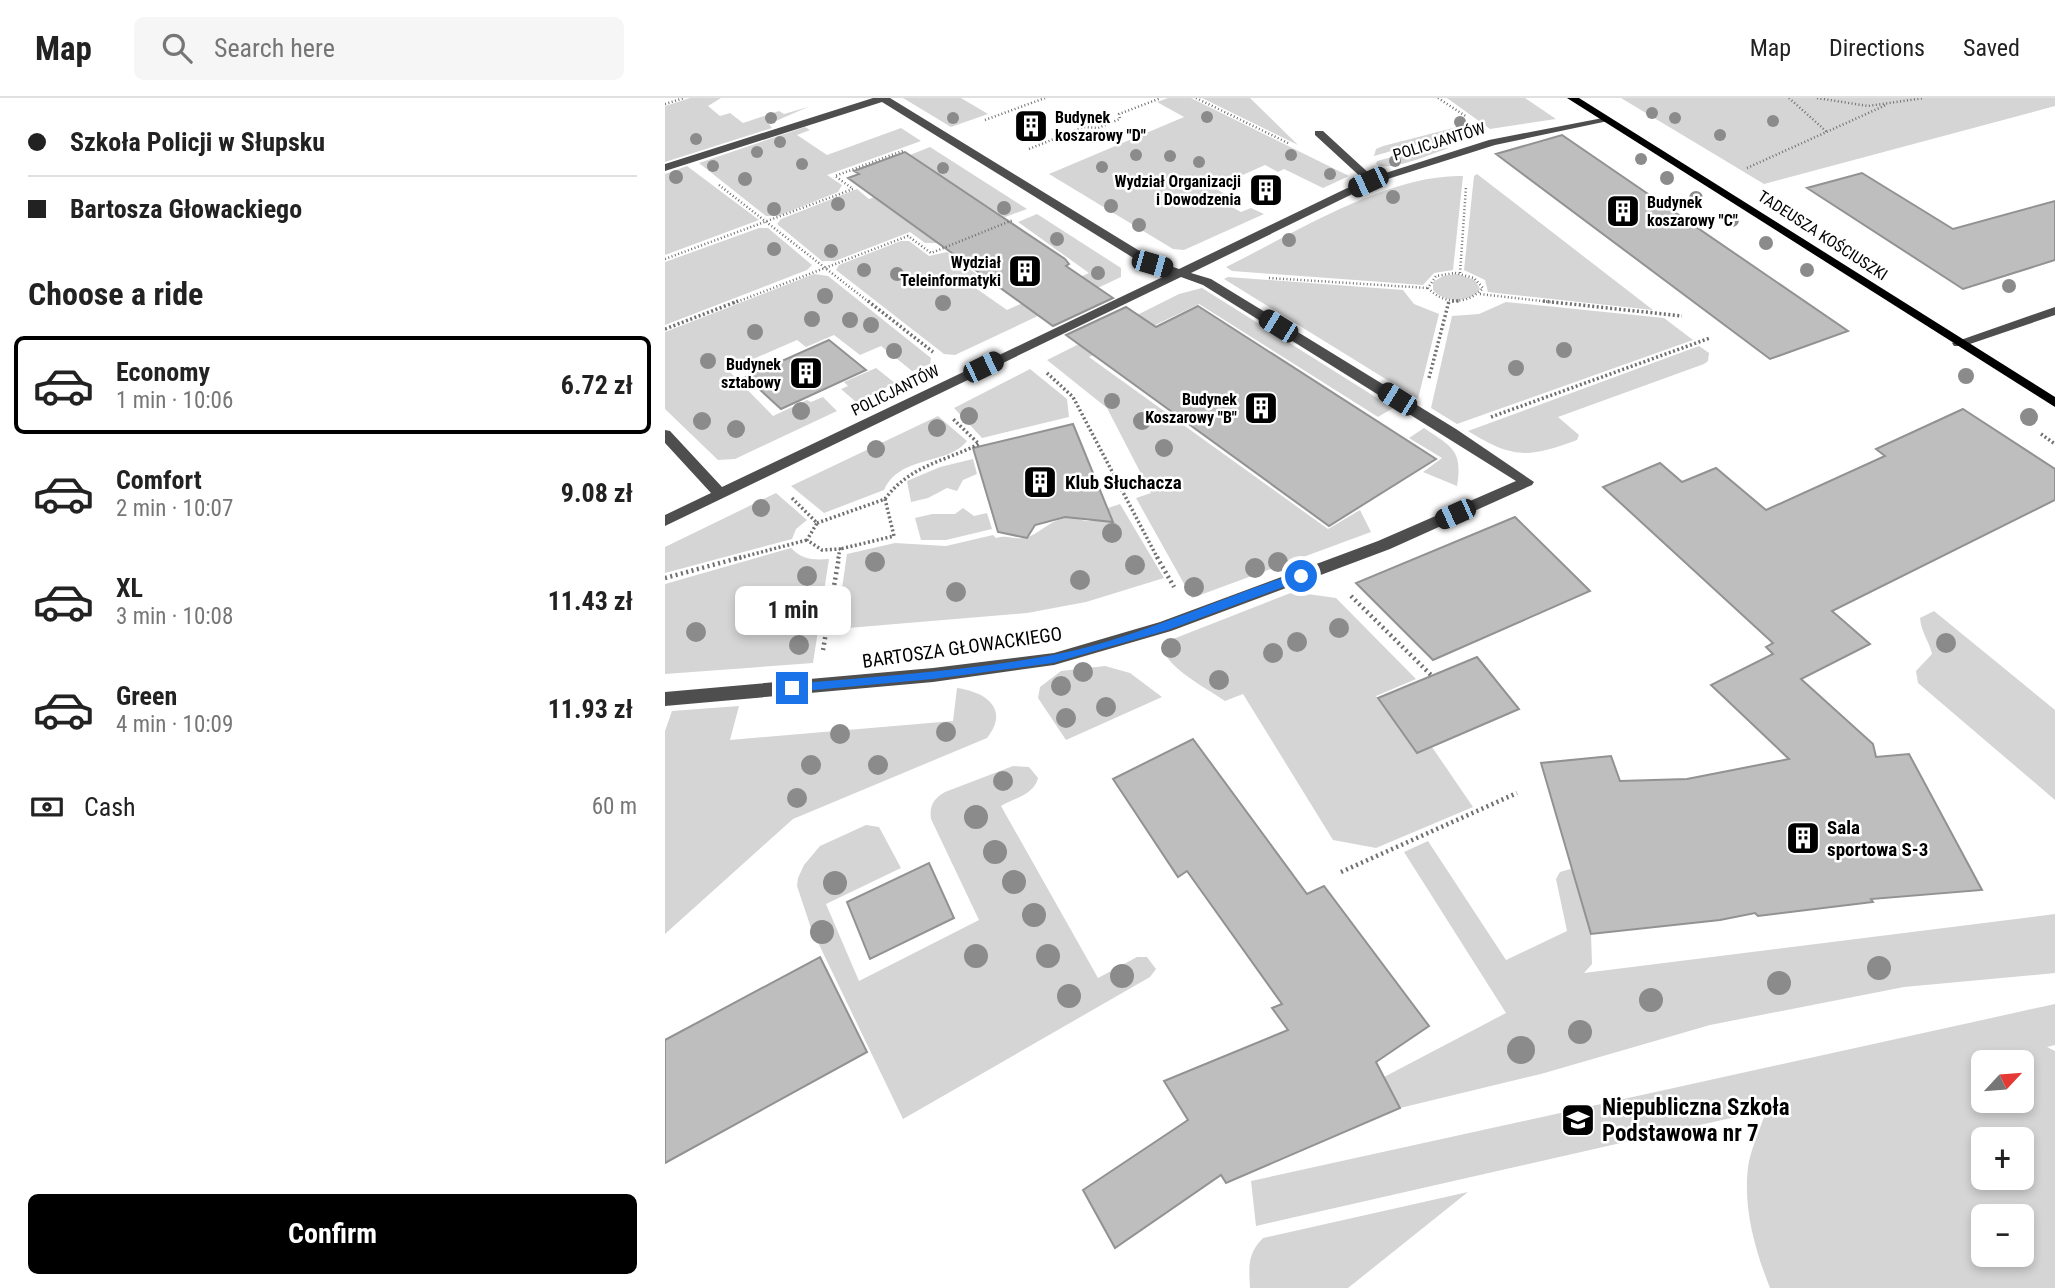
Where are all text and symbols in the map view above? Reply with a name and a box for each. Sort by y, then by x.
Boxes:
search box [134,17,624,80]
text: Map [35,29,92,68]
icon: search [158,29,196,67]
text: Search here [214,33,335,63]
text: Map [1750,34,1791,62]
text: Directions [1829,34,1925,62]
text: Saved [1963,34,2020,62]
building icon: Budynek koszarowy "D" [1012,107,1050,145]
place label: Budynek koszarowy "D" [1055,108,1146,145]
street label: POLICJANTÓW [1390,117,1488,165]
text: Szkoła Policji w Słupsku [70,127,325,157]
car [1345,164,1392,200]
building icon: Wydział Organizacji i Dowodzenia [1247,171,1285,209]
place label: Wydział Organizacji i Dowodzenia [1115,172,1241,209]
street label: TADEUSZA KOŚCIUSZKI [1754,186,1891,284]
building icon: Budynek koszarowy "C" [1604,192,1642,230]
place label: Budynek koszarowy "C" [1647,193,1738,230]
text: Bartosza Głowackiego [70,194,302,224]
car [1129,248,1176,280]
building icon: Wydział Teleinformatyki [1006,252,1044,290]
place label: Wydział Teleinformatyki [900,253,1001,290]
text: Choose a ride [28,275,203,313]
car [1255,306,1302,346]
car [960,348,1007,386]
icon: car [32,354,95,417]
building icon: Budynek sztabowy [787,354,825,392]
place label: Budynek sztabowy [721,355,781,392]
text: Economy [116,357,210,387]
street label: POLICJANTÓW [848,360,942,420]
text: 6.72 zł [561,370,633,400]
car [1374,379,1421,419]
text: 1 min · 10:06 [116,387,233,414]
building icon: Budynek Koszarowy "B" [1242,389,1280,427]
place label: Budynek Koszarowy "B" [1145,390,1237,427]
icon: car [32,462,95,525]
building icon: Klub Słuchacza [1021,463,1059,501]
text: Comfort [116,465,202,495]
place label: Klub Słuchacza [1065,471,1182,494]
text: 9.08 zł [561,478,633,508]
text: 2 min · 10:07 [116,495,233,522]
car [1432,496,1479,532]
route start [1285,560,1317,592]
icon: car [32,570,95,633]
text: XL [116,573,143,603]
text: 11.43 zł [548,586,633,616]
callout: 1 min [734,587,850,636]
text: 1 min [767,597,819,624]
text: 3 min · 10:08 [116,603,233,630]
street label: BARTOSZA GŁOWACKIEGO [861,622,1063,673]
route end [776,672,808,704]
icon: car [32,678,95,741]
text: Green [116,681,177,711]
text: 11.93 zł [548,694,633,724]
text: 4 min · 10:09 [116,711,233,738]
icon: cash [28,788,66,826]
text: Cash [84,792,136,822]
text: 60 m [592,793,637,820]
place label: Sala sportowa S-3 [1827,816,1928,861]
building icon: Sala sportowa S-3 [1784,819,1822,857]
north arrow [1971,1050,2033,1113]
map controls [1971,1050,2034,1267]
place label: Niepubliczna Szkoła Podstawowa nr 7 [1602,1094,1790,1147]
school or university icon: Niepubliczna Szkoła Podstawowa nr 7 [1559,1101,1597,1139]
button: + [1971,1127,2034,1190]
button: Confirm [28,1194,637,1274]
button: − [1971,1204,2034,1267]

